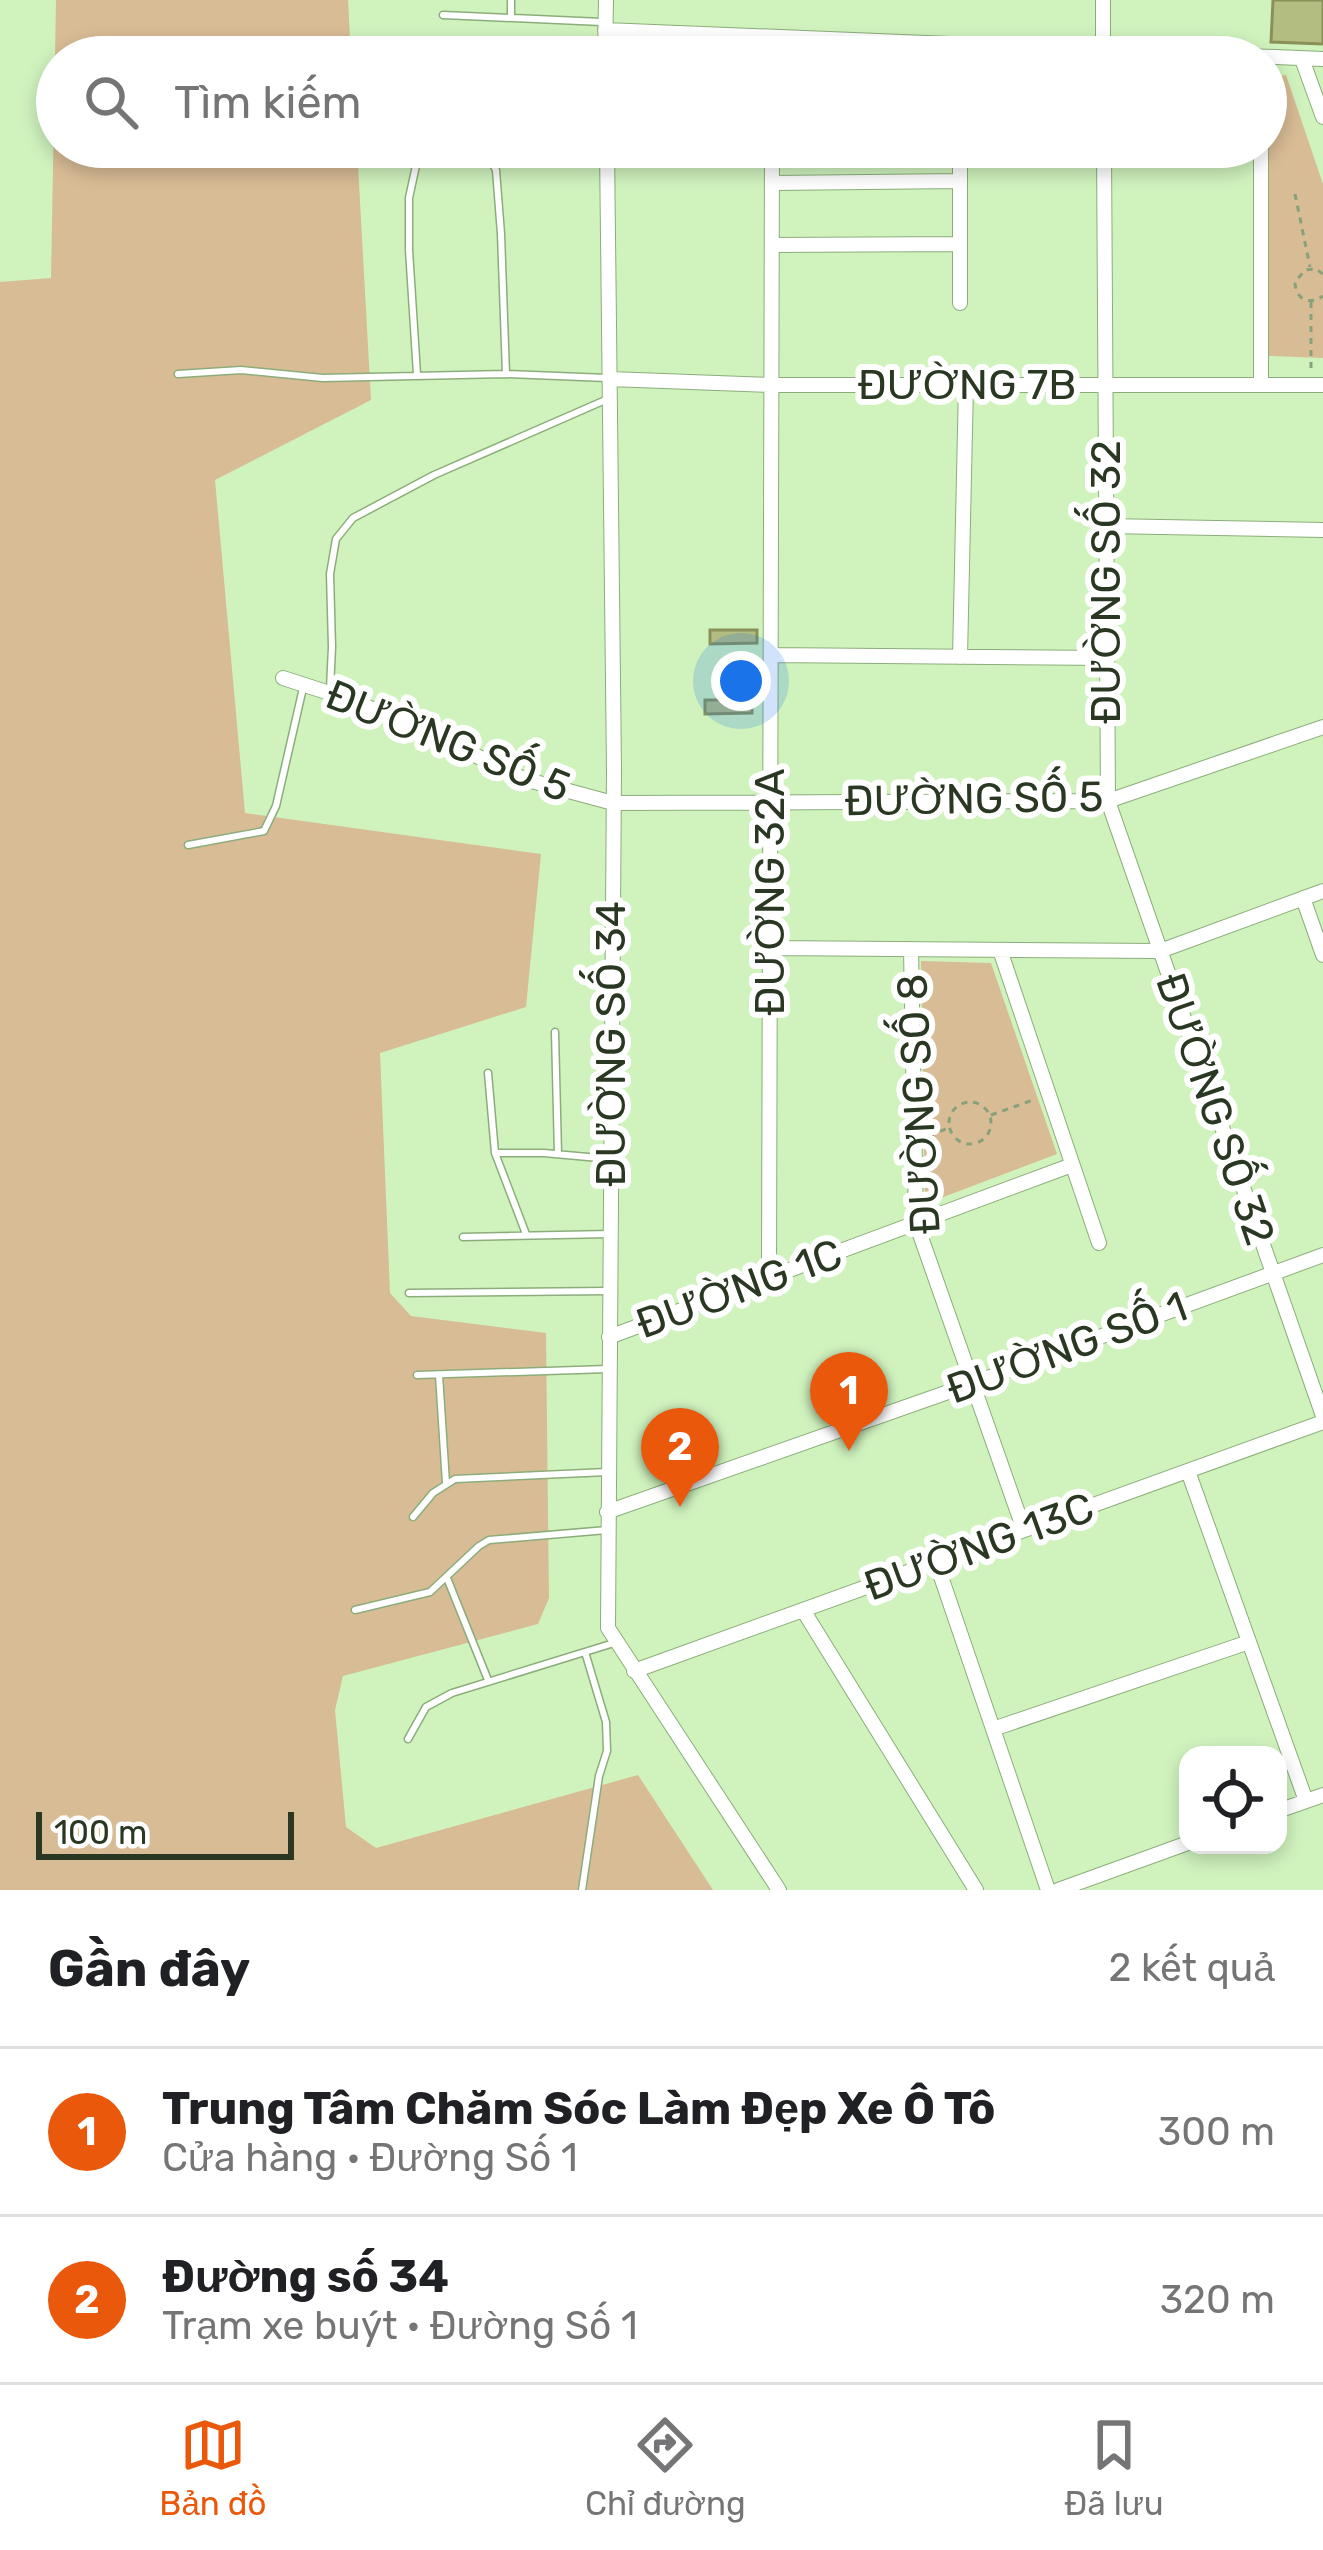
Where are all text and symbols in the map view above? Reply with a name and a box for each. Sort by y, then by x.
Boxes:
search box [36,36,1287,168]
icon: search [78,69,144,135]
text: Tìm kiếm [174,76,362,129]
street label: ĐƯỜNG 7B [858,360,1076,410]
street label: ĐƯỜNG SỐ 32 [1074,440,1131,724]
your location [711,651,771,711]
street label: ĐƯỜNG SỐ 5 [319,663,580,813]
street label: ĐƯỜNG SỐ 5 [844,765,1104,826]
street label: ĐƯỜNG 32A [745,768,795,1016]
street label: ĐƯỜNG SỐ 34 [579,901,636,1187]
street label: ĐƯỜNG SỐ 32 [1145,964,1291,1251]
street label: ĐƯỜNG SỐ 8 [880,972,951,1236]
street label: ĐƯỜNG 1C [629,1229,849,1349]
street label: ĐƯỜNG SỐ 1 [938,1275,1194,1415]
pin: 1 [810,1352,888,1451]
pin: 2 [641,1408,719,1507]
street label: ĐƯỜNG 13C [857,1482,1101,1612]
map controls [1179,1746,1287,1854]
button: locate [1179,1746,1287,1854]
scale bar [36,1806,294,1859]
text: 100 m [54,1813,147,1852]
text: Gần đây [48,1938,250,1999]
text: 2 kết quả [1108,1945,1275,1991]
text: Trung Tâm Chăm Sóc Làm Đẹp Xe Ô Tô [162,2082,996,2135]
text: 1 [77,2109,97,2155]
text: 300 m [1158,2109,1275,2155]
text: Cửa hàng · Đường Số 1 [162,2135,578,2181]
text: Đường số 34 [162,2250,449,2303]
text: 2 [74,2277,100,2323]
text: 320 m [1160,2277,1275,2323]
text: Trạm xe buýt · Đường Số 1 [162,2303,638,2349]
tab: Bản đồ [159,2412,266,2523]
tab: Chỉ đường [585,2412,746,2523]
tab: Đã lưu [1064,2412,1164,2523]

